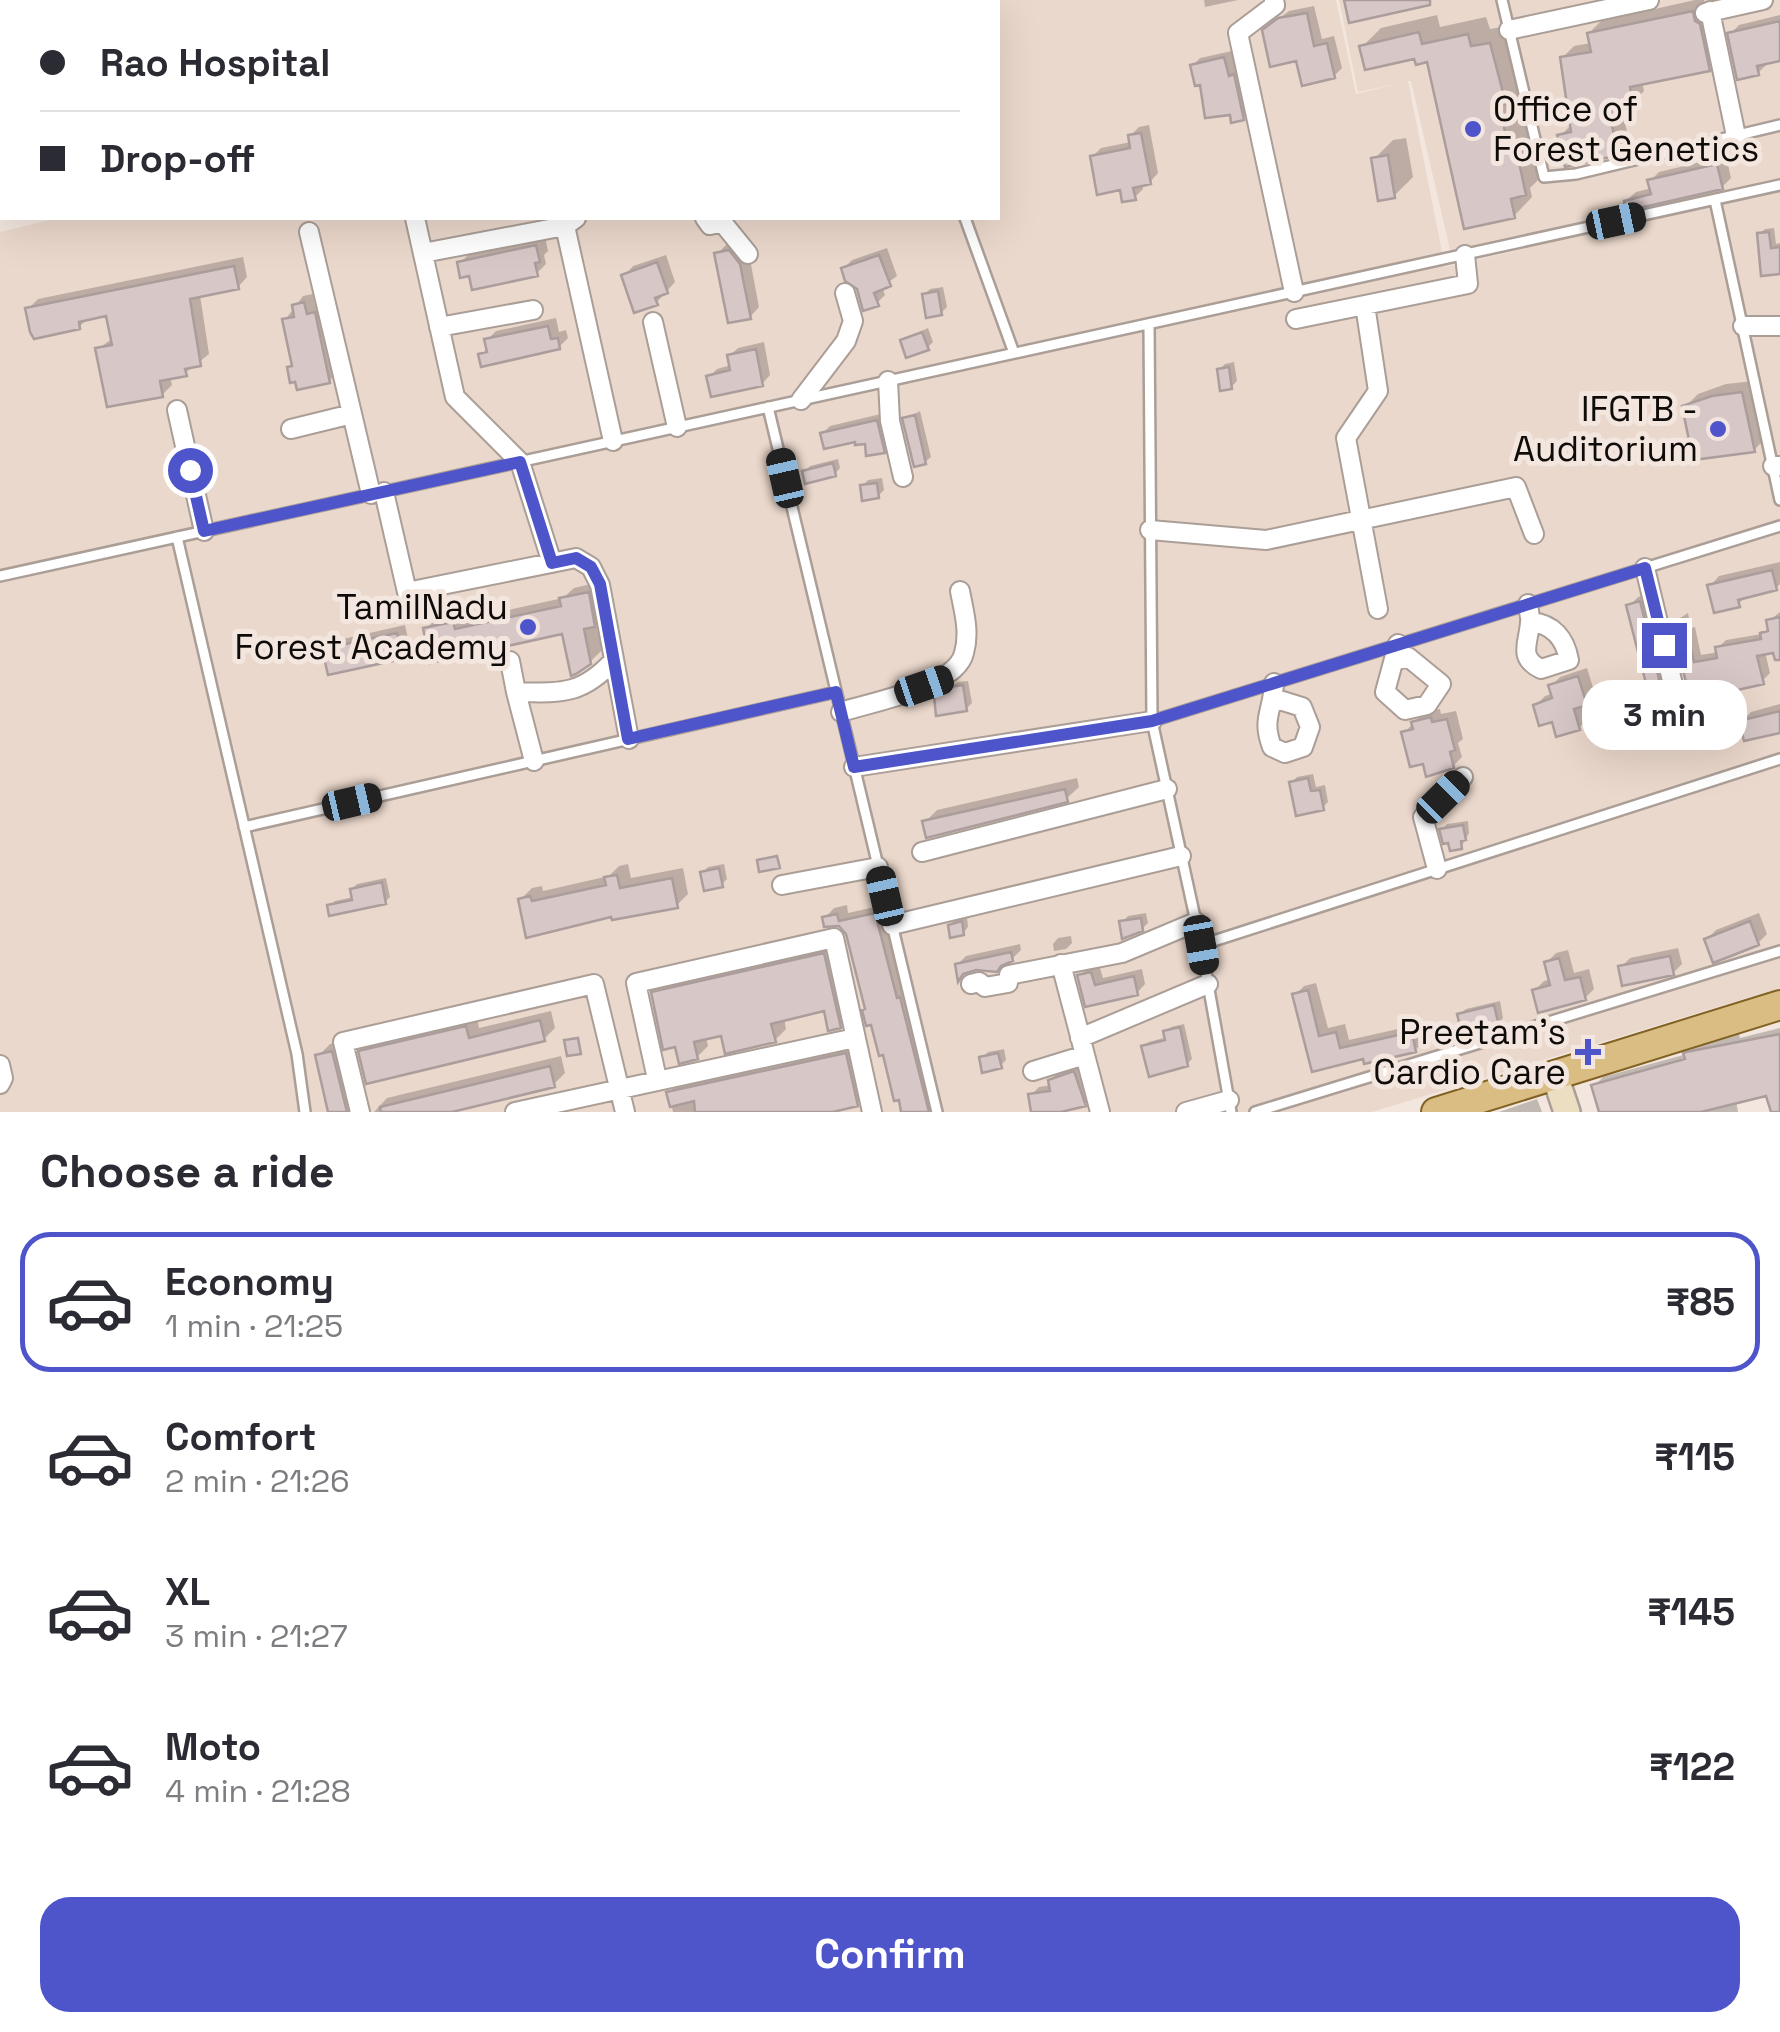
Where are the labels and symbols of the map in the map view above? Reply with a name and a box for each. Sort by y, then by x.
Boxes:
place label: Office of Forest Genetics [1493,87,1759,171]
marker: Office of Forest Genetics [1462,118,1484,140]
car [1584,200,1648,242]
place label: IFGTB - Auditorium [1513,387,1698,471]
marker: IFGTB - Auditorium [1707,418,1729,440]
car [764,445,806,511]
route start [168,448,213,493]
place label: TamilNadu Forest Academy [235,585,508,669]
marker: TamilNadu Forest Academy [517,616,539,638]
route end [1642,623,1687,668]
car [891,662,957,710]
callout: 3 min [1582,680,1746,750]
car [1411,765,1475,829]
car [319,781,385,823]
car [864,863,906,929]
car [1181,913,1221,977]
place label: Preetam's Cardio Care [1373,1010,1566,1094]
marker: Preetam's Cardio Care [1575,1039,1601,1065]

